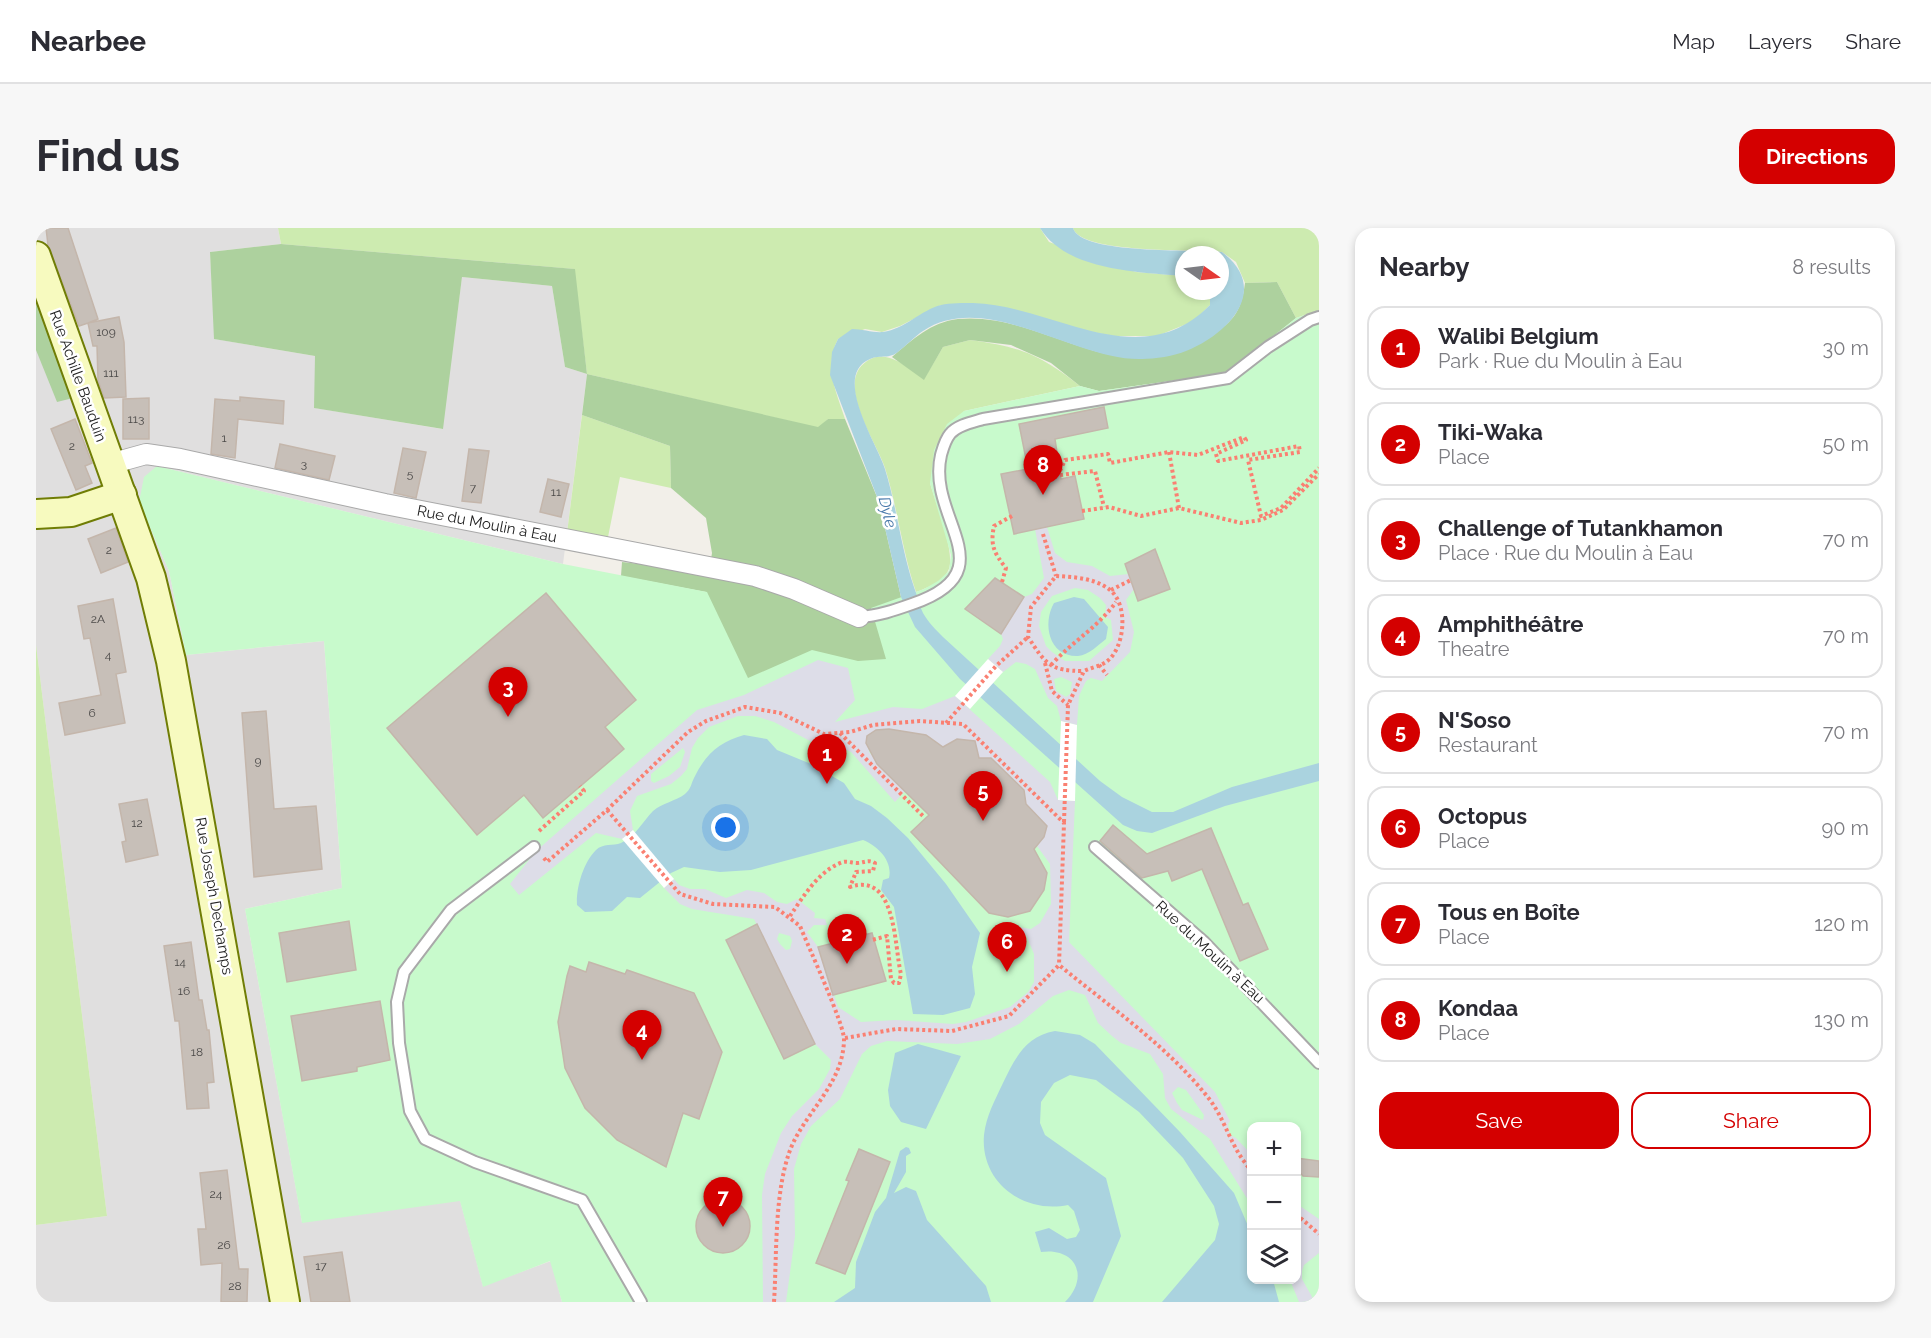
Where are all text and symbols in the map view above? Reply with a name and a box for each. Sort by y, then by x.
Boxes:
text: Nearbee [30,25,146,58]
text: Map [1672,29,1715,54]
text: Layers [1748,29,1812,54]
text: Share [1845,29,1901,54]
button: Directions [1739,129,1895,184]
text: Find us [36,132,180,181]
north arrow [1175,246,1229,300]
text: Nearby [1379,252,1469,282]
text: 8 results [1792,255,1871,279]
street label: Rue Achille Bauduin [46,308,110,444]
text: Walibi Belgium [1438,323,1599,349]
house number: 109 [96,325,116,339]
text: 1 [1396,336,1405,360]
text: 30 m [1823,336,1869,360]
text: Park · Rue du Moulin à Eau [1438,349,1683,373]
house number: 111 [103,366,119,380]
house number: 113 [128,412,144,426]
text: Tiki-Waka [1438,419,1543,445]
house number: 1 [221,431,227,445]
text: 2 [1395,432,1406,456]
text: 50 m [1822,432,1869,456]
house number: 2 [69,439,75,453]
text: Place [1438,445,1489,469]
pin: 8 [1024,446,1062,495]
house number: 3 [301,457,307,471]
house number: 5 [407,467,414,481]
house number: 7 [470,481,477,495]
house number: 11 [551,485,561,499]
water label: Dyle [874,495,901,530]
street label: Rue du Moulin à Eau [415,502,559,546]
text: Challenge of Tutankhamon [1438,515,1723,541]
text: 3 [1395,528,1406,552]
text: 70 m [1823,528,1869,552]
text: Place · Rue du Moulin à Eau [1438,541,1693,565]
house number: 2 [106,543,112,557]
text: Amphithéâtre [1438,611,1584,637]
house number: 2A [91,612,105,626]
text: 4 [1395,624,1406,648]
text: 70 m [1823,624,1869,648]
text: Theatre [1438,637,1510,661]
house number: 4 [105,648,112,662]
pin: 3 [488,668,528,717]
house number: 6 [88,706,96,720]
text: N'Soso [1438,707,1511,733]
text: 5 [1395,720,1406,744]
text: 70 m [1823,720,1869,744]
text: Restaurant [1438,733,1538,757]
pin: 1 [808,734,846,784]
house number: 9 [254,754,262,768]
pin: 5 [964,772,1002,821]
text: Octopus [1438,803,1527,829]
your location [711,813,740,842]
house number: 12 [131,816,143,830]
street label: Rue Joseph Dechamps [191,816,237,976]
text: 6 [1394,816,1407,840]
text: 90 m [1822,816,1869,840]
text: Place [1438,829,1489,853]
street label: Rue du Moulin à Eau [1152,897,1268,1007]
text: Tous en Boîte [1438,899,1580,925]
text: 7 [1395,912,1406,936]
text: 120 m [1814,912,1869,936]
pin: 2 [828,914,866,964]
pin: 6 [988,922,1026,972]
text: Place [1438,925,1489,949]
house number: 14 [174,955,186,969]
house number: 16 [178,984,190,998]
text: Kondaa [1438,995,1518,1021]
text: 8 [1394,1008,1407,1032]
text: 130 m [1814,1008,1869,1032]
pin: 4 [622,1010,662,1060]
text: Place [1438,1021,1489,1045]
house number: 18 [191,1045,203,1059]
button: Save [1379,1092,1619,1149]
button: Share [1631,1092,1871,1149]
map controls [1247,1122,1301,1284]
button: + [1247,1122,1301,1176]
button: − [1247,1176,1301,1230]
pin: 7 [704,1178,742,1227]
house number: 24 [210,1187,223,1201]
button: layers [1247,1230,1301,1284]
house number: 26 [217,1238,231,1252]
house number: 17 [315,1259,327,1273]
house number: 28 [228,1279,242,1293]

